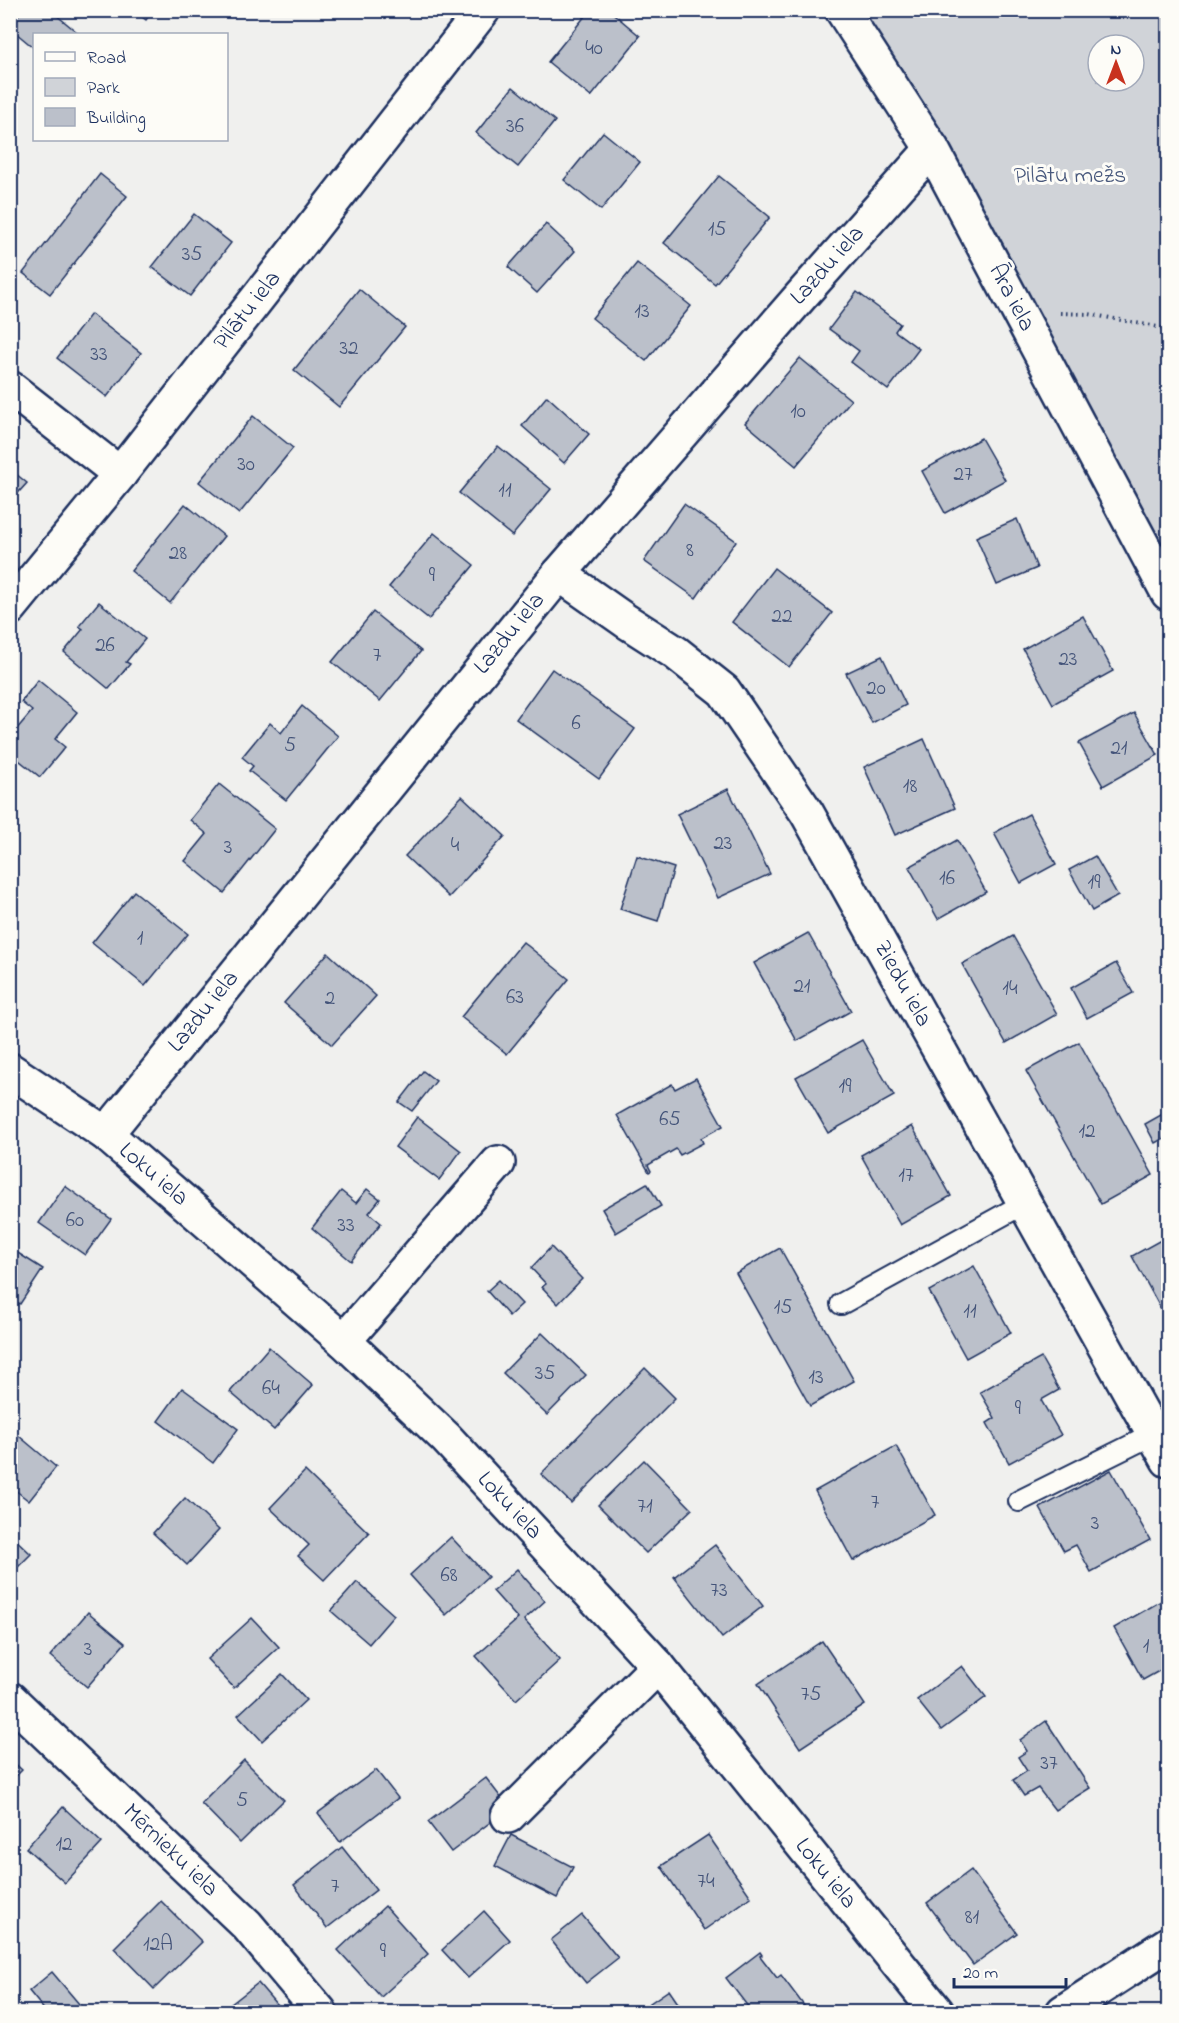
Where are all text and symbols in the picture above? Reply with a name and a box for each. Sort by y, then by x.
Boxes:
legend [33,33,228,141]
north arrow [1086,33,1146,93]
house number: 40 [585,34,603,64]
text: N [1111,38,1122,62]
text: Road [87,46,126,72]
text: Park [87,76,120,102]
text: Building [86,106,146,133]
house number: 36 [506,112,524,142]
park label: Pilātu mežs [1014,159,1126,194]
house number: 15 [708,215,726,245]
street label: Lazdu iela [783,218,873,314]
house number: 35 [182,240,202,270]
street label: Āra iela [979,258,1043,338]
street label: Pilātu iela [206,264,290,358]
house number: 13 [634,297,650,327]
house number: 32 [339,334,359,364]
house number: 33 [90,340,108,370]
house number: 10 [790,397,806,427]
house number: 30 [237,450,255,480]
house number: 27 [953,460,973,490]
house number: 11 [498,476,512,506]
house number: 8 [686,536,694,566]
house number: 28 [169,539,187,569]
house number: 9 [429,561,436,591]
street label: Lazdu iela [466,585,554,683]
house number: 22 [772,602,792,632]
house number: 26 [95,631,115,661]
house number: 7 [373,641,382,671]
house number: 23 [1058,645,1078,675]
house number: 20 [866,674,886,704]
house number: 6 [571,709,581,739]
house number: 5 [284,731,296,761]
house number: 21 [1110,734,1128,764]
house number: 18 [903,772,917,802]
house number: 23 [713,829,733,859]
house number: 4 [451,831,460,861]
house number: 3 [224,833,232,863]
house number: 16 [939,864,955,894]
house number: 19 [1088,868,1101,898]
house number: 1 [137,924,144,954]
street label: Ziedu iela [864,934,940,1034]
street label: Lazdu iela [160,963,248,1061]
house number: 21 [793,972,811,1002]
house number: 14 [1002,974,1018,1004]
house number: 63 [506,983,524,1013]
house number: 2 [325,984,335,1014]
house number: 19 [839,1072,852,1102]
house number: 65 [659,1105,681,1135]
house number: 12 [1078,1117,1096,1147]
street label: Loku iela [110,1135,196,1215]
house number: 17 [898,1161,914,1191]
house number: 60 [66,1206,84,1236]
house number: 33 [337,1211,355,1241]
house number: 15 [774,1293,792,1323]
house number: 11 [963,1297,977,1327]
house number: 35 [535,1359,555,1389]
house number: 13 [808,1363,824,1393]
house number: 64 [262,1374,280,1404]
house number: 9 [1015,1394,1022,1424]
street label: Loku iela [468,1464,550,1548]
house number: 7 [871,1488,880,1518]
house number: 71 [637,1492,653,1522]
house number: 3 [1091,1509,1099,1539]
house number: 68 [440,1561,458,1591]
house number: 73 [710,1576,728,1606]
house number: 1 [1143,1632,1150,1662]
house number: 3 [84,1635,92,1665]
house number: 75 [801,1680,821,1710]
house number: 37 [1040,1749,1058,1779]
house number: 5 [236,1786,248,1816]
street label: Mērnieku iela [114,1796,226,1906]
house number: 12 [55,1830,73,1860]
street label: Loku iela [785,1831,865,1917]
house number: 74 [697,1867,715,1897]
house number: 7 [331,1872,340,1902]
house number: 81 [965,1903,980,1933]
house number: 12A [143,1930,173,1960]
house number: 9 [380,1937,387,1967]
scale bar [954,1951,1066,1989]
text: 20 m [963,1961,998,1987]

